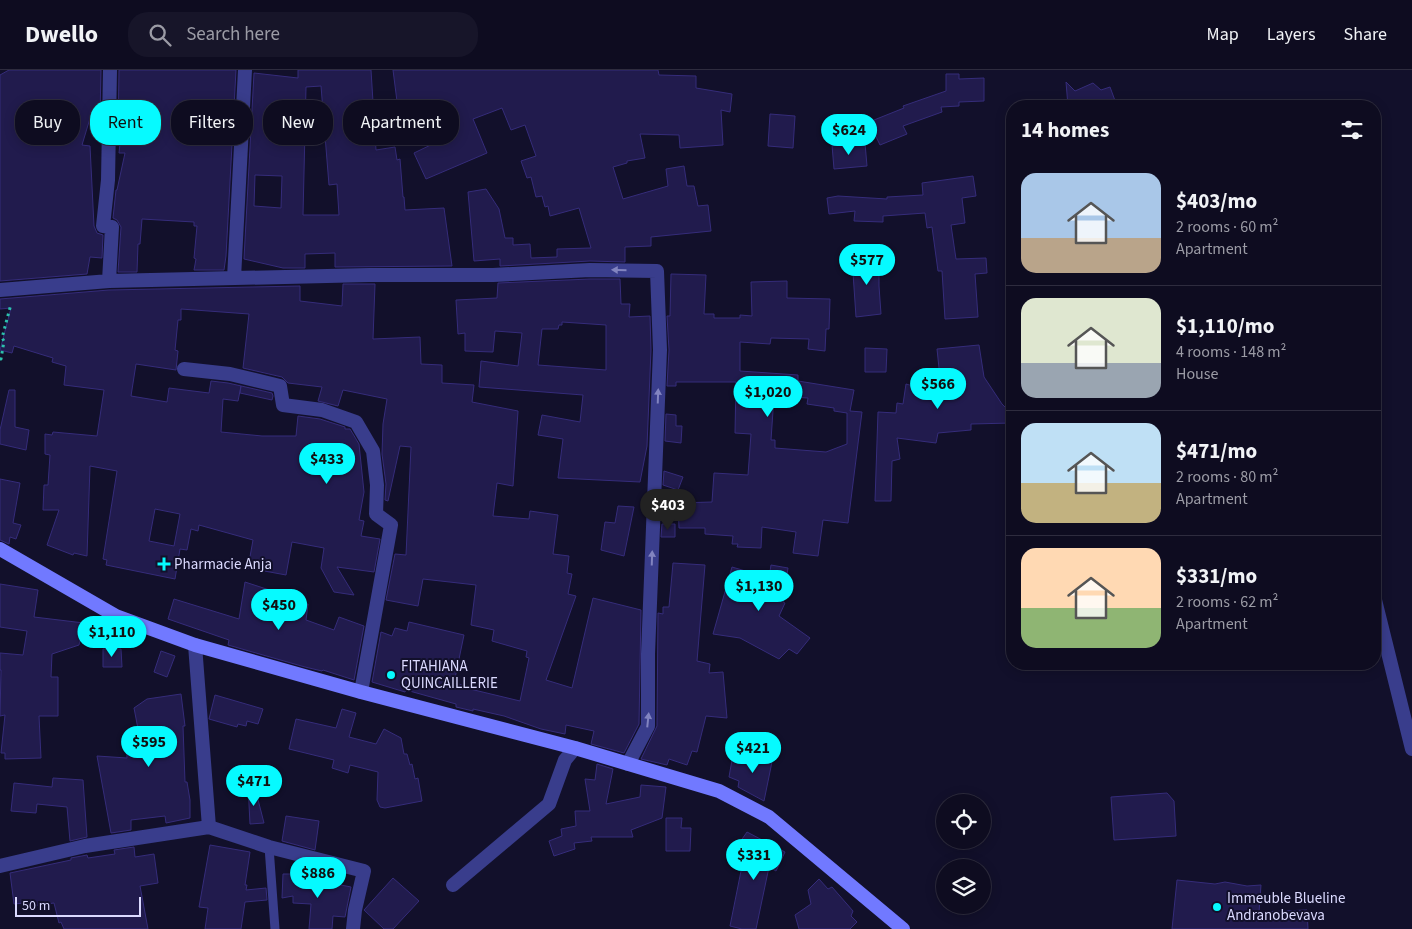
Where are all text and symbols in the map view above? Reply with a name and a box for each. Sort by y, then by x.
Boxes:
search box [128,12,478,57]
text: Dwello [25,17,98,52]
icon: search [146,21,174,49]
text: Search here [186,21,280,48]
text: Map [1207,22,1239,47]
text: Layers [1267,22,1316,47]
text: Share [1344,22,1387,47]
chip: Buy [15,100,80,145]
chip: Rent [90,100,161,145]
chip: Filters [171,100,253,145]
chip: New [263,100,333,145]
chip: Apartment [343,100,459,145]
pin: $624 [819,114,879,156]
text: 14 homes [1021,115,1109,145]
icon: filters [1338,116,1366,144]
text: $624 [832,119,866,141]
text: $403/mo [1176,186,1257,216]
icon: home [1061,193,1121,253]
text: 2 rooms · 60 m² [1176,216,1278,238]
text: Apartment [1176,238,1248,260]
pin: $577 [837,244,897,286]
text: $577 [850,249,884,271]
one-way arrow [611,266,627,274]
text: $1,110/mo [1176,311,1275,341]
icon: home [1061,318,1121,378]
text: 4 rooms · 148 m² [1176,341,1286,363]
text: House [1176,363,1218,385]
pin: $566 [908,368,968,410]
text: $566 [921,373,955,395]
pin: $1,020 [727,376,809,418]
text: $1,020 [744,381,792,403]
one-way arrow [654,387,662,403]
text: $471/mo [1176,436,1257,466]
pin: $433 [297,442,357,485]
icon: home [1061,443,1121,503]
text: $433 [310,448,344,470]
text: 2 rooms · 80 m² [1176,466,1278,488]
pin: $403 [638,488,698,531]
text: Apartment [1176,488,1248,510]
text: $403 [651,494,685,516]
one-way arrow [648,550,656,566]
place label: Pharmacie Anja [174,554,272,575]
marker: Pharmacie Anja [158,558,170,570]
text: $331/mo [1176,561,1257,591]
icon: home [1061,568,1121,628]
pin: $1,130 [718,570,800,612]
text: $1,130 [735,575,783,597]
pin: $450 [249,588,309,631]
text: 2 rooms · 62 m² [1176,591,1278,613]
text: $450 [262,594,296,616]
text: Apartment [1176,613,1248,635]
pin: $1,110 [71,616,153,658]
text: $1,110 [88,621,136,643]
place label: FITAHIANA QUINCAILLERIE [401,656,498,694]
marker: FITAHIANA QUINCAILLERIE [385,669,397,681]
one-way arrow [644,712,652,728]
pin: $595 [119,726,179,768]
text: $595 [132,731,166,753]
pin: $421 [723,732,783,774]
text: $421 [736,737,770,759]
pin: $471 [224,764,284,807]
text: $471 [237,770,271,792]
map controls [936,794,991,914]
button: locate [936,794,991,849]
pin: $331 [724,838,784,881]
text: $331 [737,844,771,866]
pin: $886 [288,856,348,899]
button: layers [936,859,991,914]
text: $886 [301,862,335,884]
place label: Immeuble Blueline Andranobevava [1227,888,1345,926]
scale bar [15,894,141,917]
text: 50 m [22,896,50,916]
marker: Immeuble Blueline Andranobevava [1211,901,1223,913]

